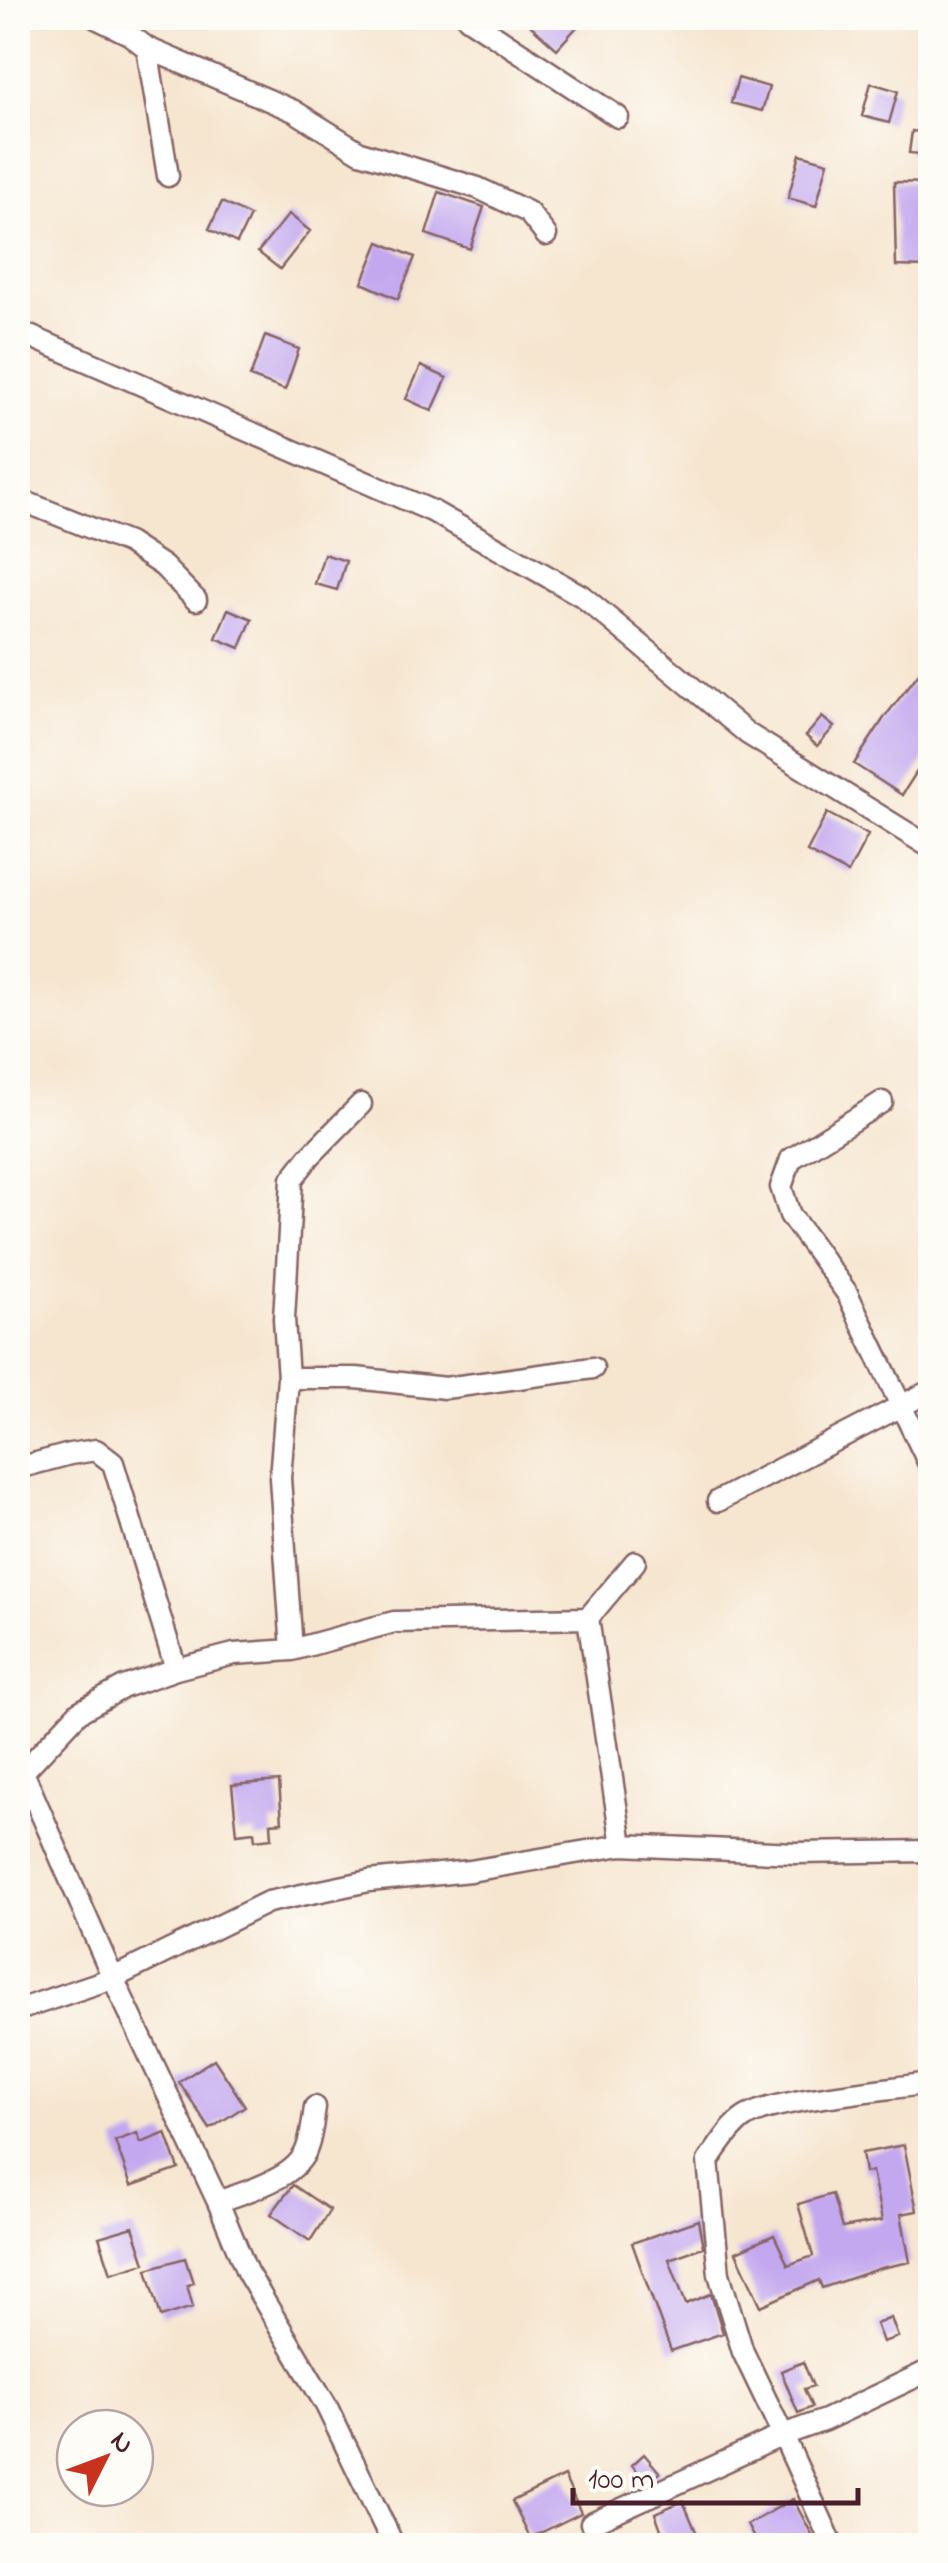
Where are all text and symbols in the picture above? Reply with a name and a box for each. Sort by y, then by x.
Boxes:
north arrow [55,2408,155,2508]
text: N [99,2423,143,2464]
scale bar [573,2443,858,2505]
text: 100 m [588,2459,654,2503]

